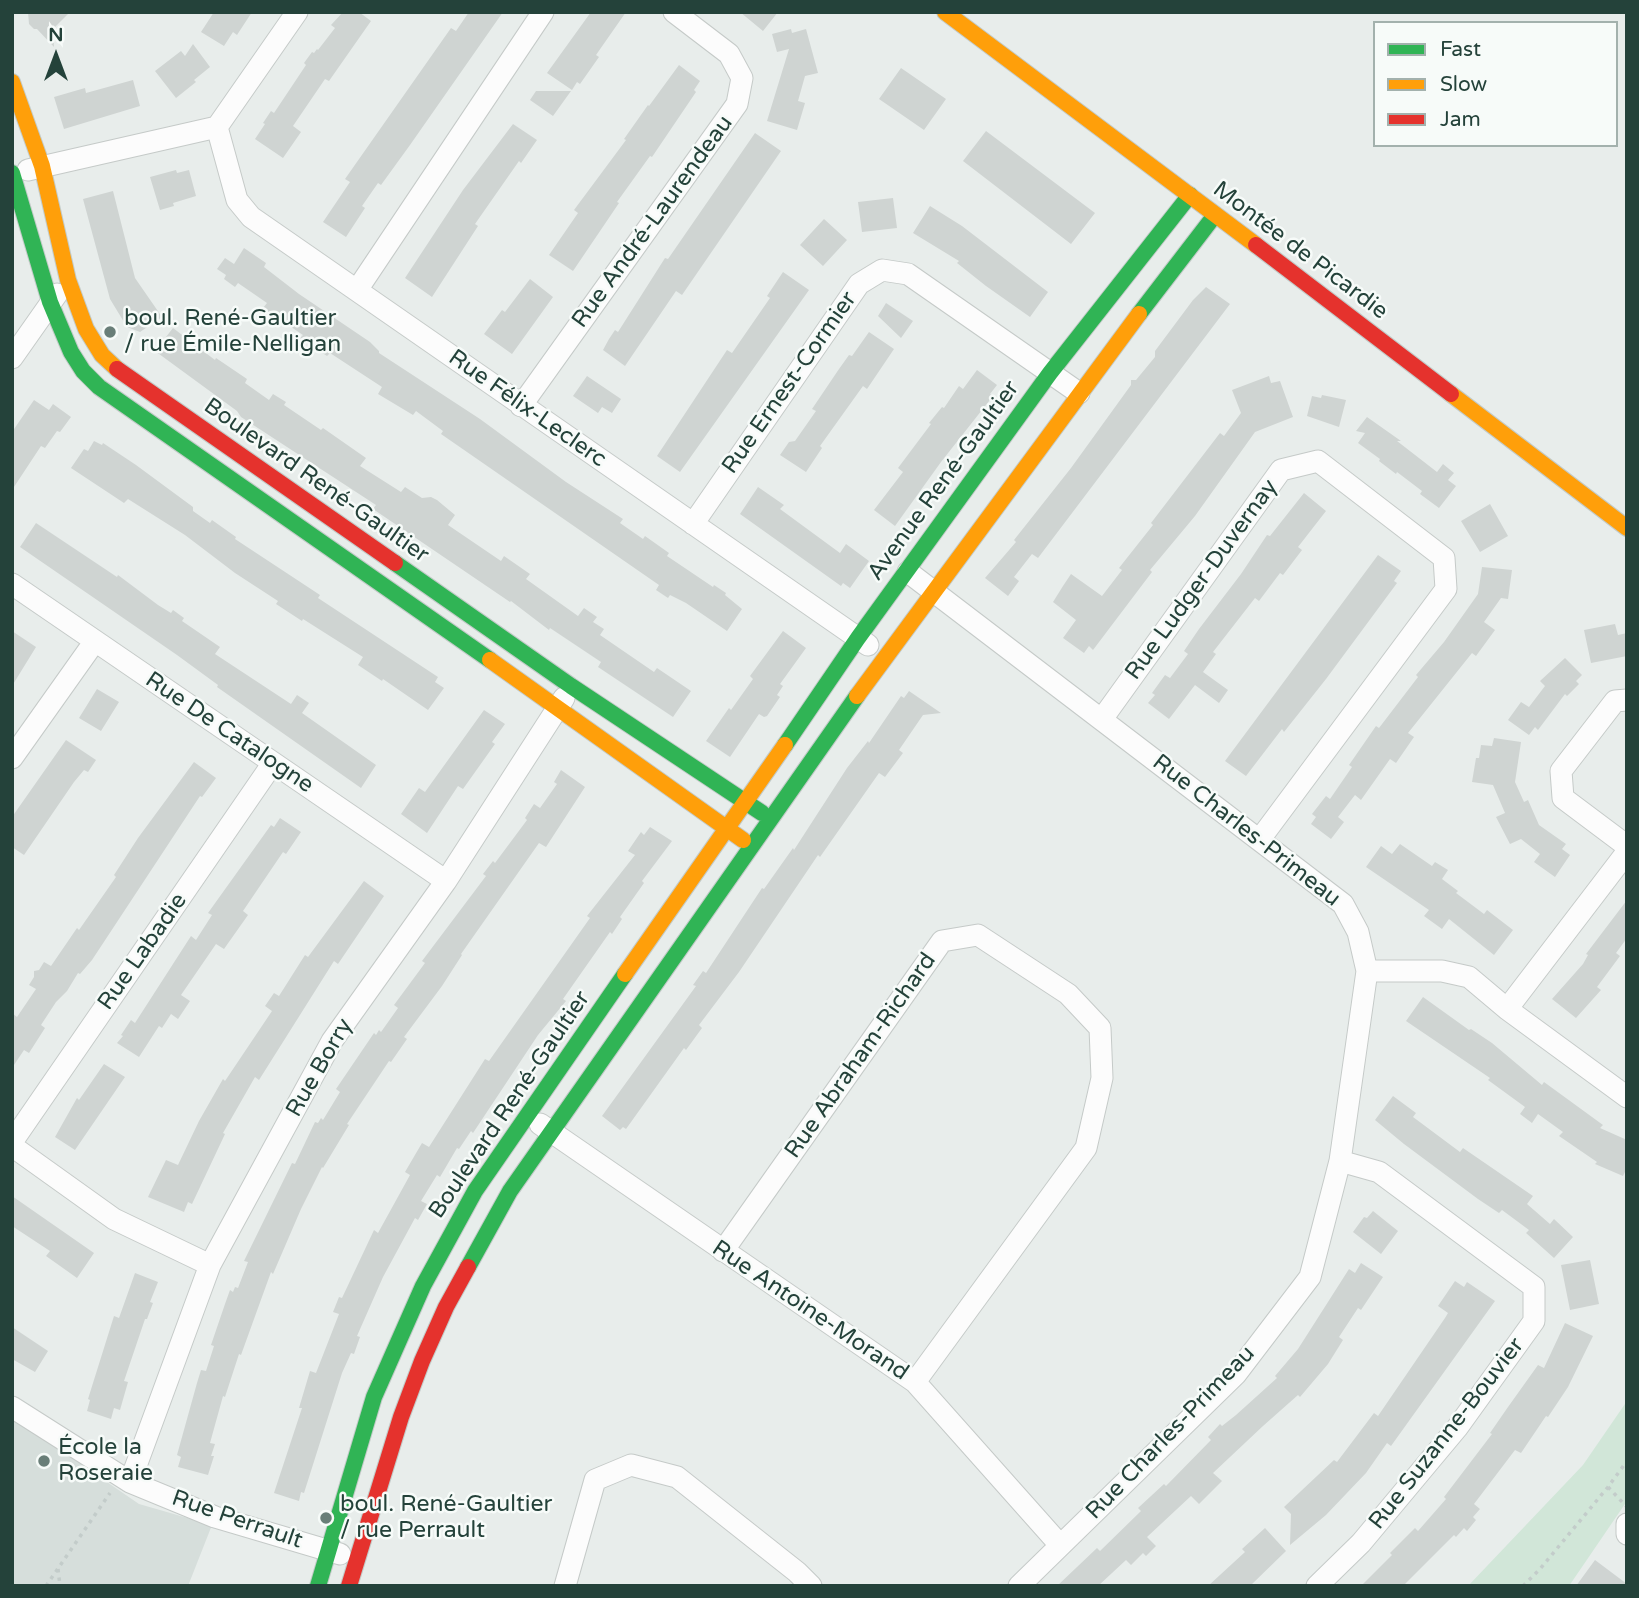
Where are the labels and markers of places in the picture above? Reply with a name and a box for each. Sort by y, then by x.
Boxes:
place label: boul. René-Gaultier / rue Émile-Nelligan [124,305,341,359]
marker: boul. René-Gaultier / rue Émile-Nelligan [102,324,118,340]
place label: École la Roseraie [58,1434,153,1488]
marker: École la Roseraie [36,1453,52,1469]
place label: boul. René-Gaultier / rue Perrault [340,1491,552,1545]
marker: boul. René-Gaultier / rue Perrault [318,1510,334,1526]

